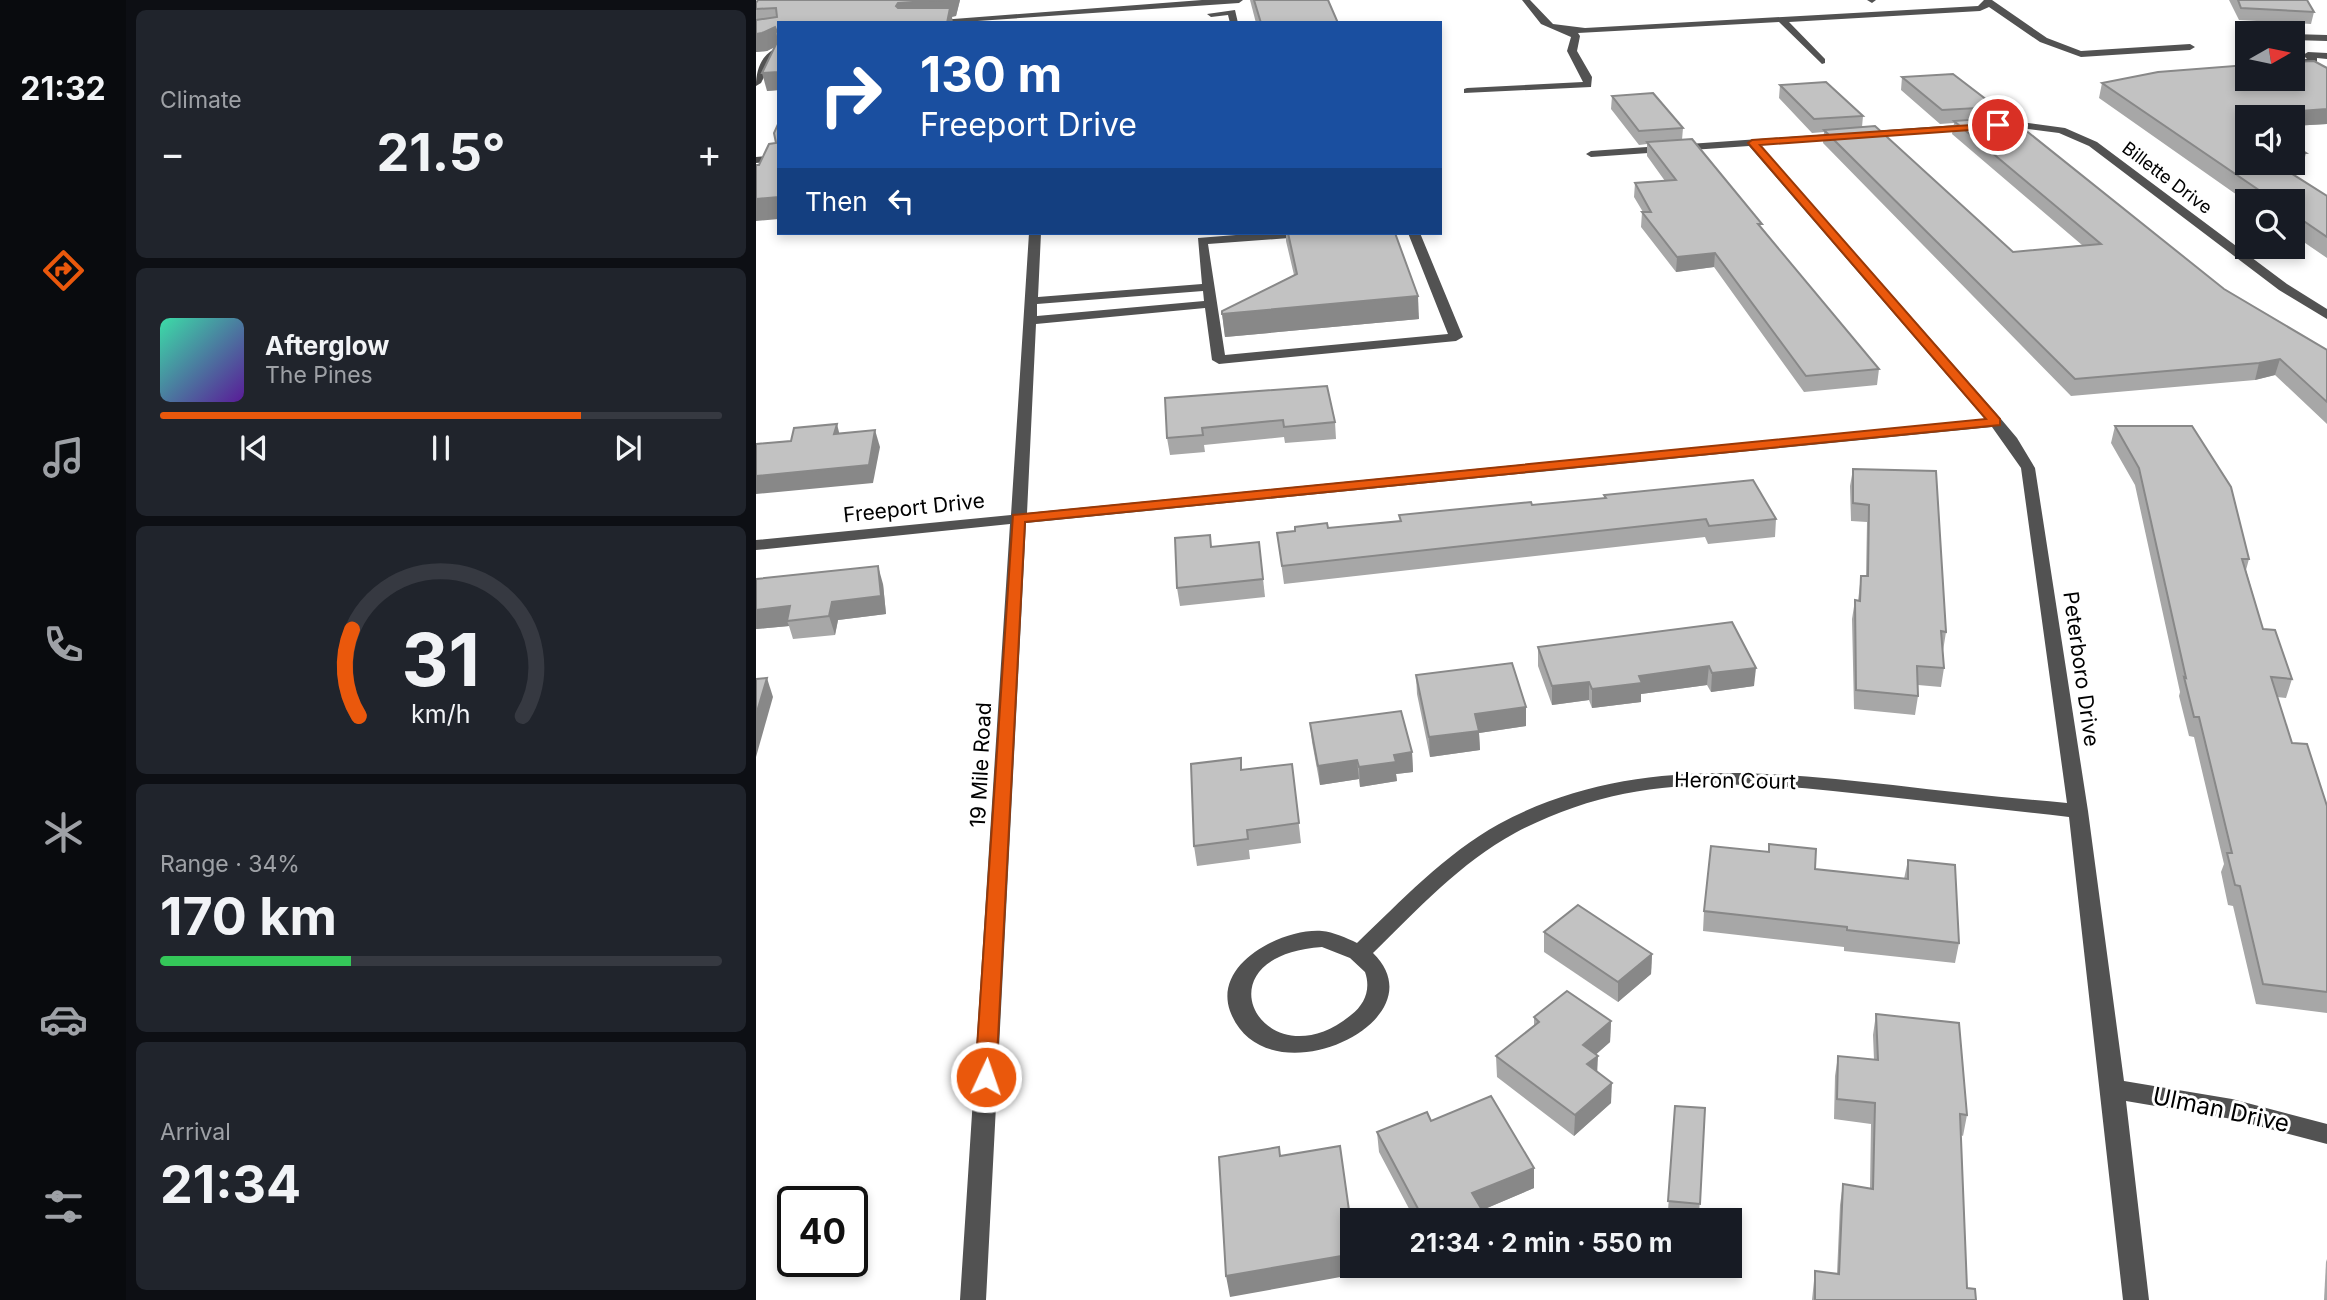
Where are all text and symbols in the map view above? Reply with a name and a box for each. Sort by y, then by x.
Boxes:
north arrow [2235,21,2305,91]
map controls [2235,21,2305,259]
text: 130 m [920,45,1062,104]
icon: right [805,49,896,140]
text: 21:32 [20,69,106,108]
text: Climate [160,86,242,114]
pin [1968,95,2028,155]
text: Freeport Drive [920,105,1137,144]
button: sound [2235,105,2305,175]
icon: arrive [1979,106,2017,144]
text: 21.5° [376,121,506,184]
text: − [160,130,185,176]
text: + [697,130,722,176]
street label: Billette Drive [2118,137,2216,218]
icon: left [882,182,920,220]
text: Then [805,186,868,217]
button: search [2235,189,2305,259]
icon: directions [39,246,88,295]
text: Afterglow [265,330,389,361]
text: The Pines [265,361,373,389]
icon: previous [235,429,273,467]
icon: pause [422,429,460,467]
icon: next [609,429,647,467]
icon: music [39,433,88,482]
street label: Freeport Drive [842,488,986,527]
street label: Peterboro Drive [2058,590,2105,748]
text: 31 [402,615,480,704]
icon: phone [39,620,88,669]
text: km/h [411,699,471,729]
street label: 19 Mile Road [965,702,996,828]
street label: Heron Court [1674,767,1796,794]
icon: climate [39,808,88,857]
text: Range · 34% [160,850,300,878]
text: 170 km [160,885,337,948]
icon: car [39,995,88,1044]
position arrow [949,1040,1023,1114]
street label: Ulman Drive [2150,1081,2292,1138]
text: Arrival [160,1118,231,1146]
text: 21:34 [160,1153,301,1216]
icon: filters [39,1182,88,1231]
speed limit sign: 40 [777,1186,868,1277]
text: 21:34 · 2 min · 550 m [1410,1227,1672,1258]

